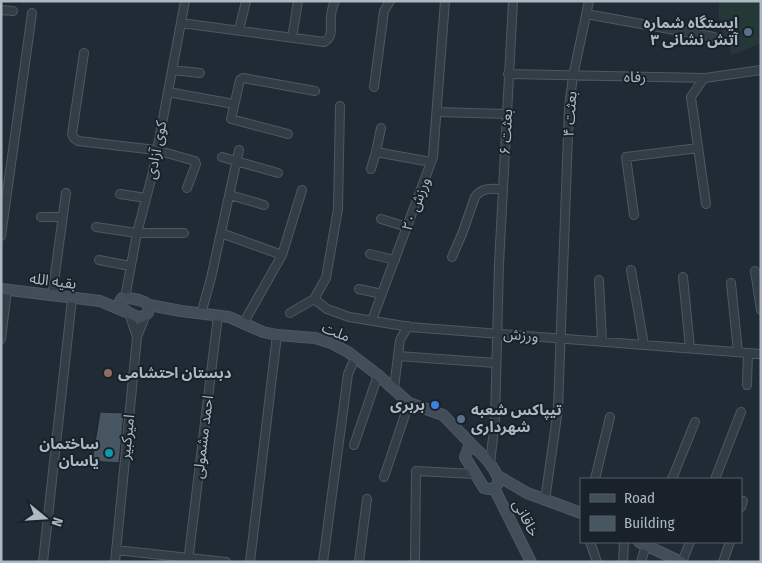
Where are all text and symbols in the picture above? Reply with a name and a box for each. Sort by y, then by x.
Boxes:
place label: ایستگاه شماره ۳ آتش نشانی [644,14,739,49]
marker: ایستگاه شماره ۳ آتش نشانی [742,26,754,38]
street label: رفاه [624,68,646,86]
street label: بعثت ۴ [559,90,581,138]
street label: بعثت ۶ [496,109,516,155]
street label: کوی آزادی [142,119,171,181]
street label: ورزش ۲۰ [398,175,434,233]
street label: بقیه الله [29,269,77,293]
street label: ملت [319,318,353,346]
street label: ورزش [503,324,539,346]
place label: دبستان احتشامی [118,364,232,382]
marker: دبستان احتشامی [102,367,114,379]
street label: احمد مشمولی [189,394,217,480]
place label: بربری [390,396,425,414]
marker: بربری [429,399,441,411]
place label: تیپاکس شعبه شهرداری [471,401,562,436]
marker: تیپاکس شعبه شهرداری [455,413,467,425]
street label: امیرکبیر [116,414,138,461]
place label: ساختمان یاسان [39,435,99,470]
marker: ساختمان یاسان [103,447,115,459]
legend [580,478,742,543]
text: Road [624,489,655,507]
north arrow [20,493,70,543]
street label: خاقانی [509,496,543,540]
text: Building [624,514,675,532]
text: N [48,515,66,528]

